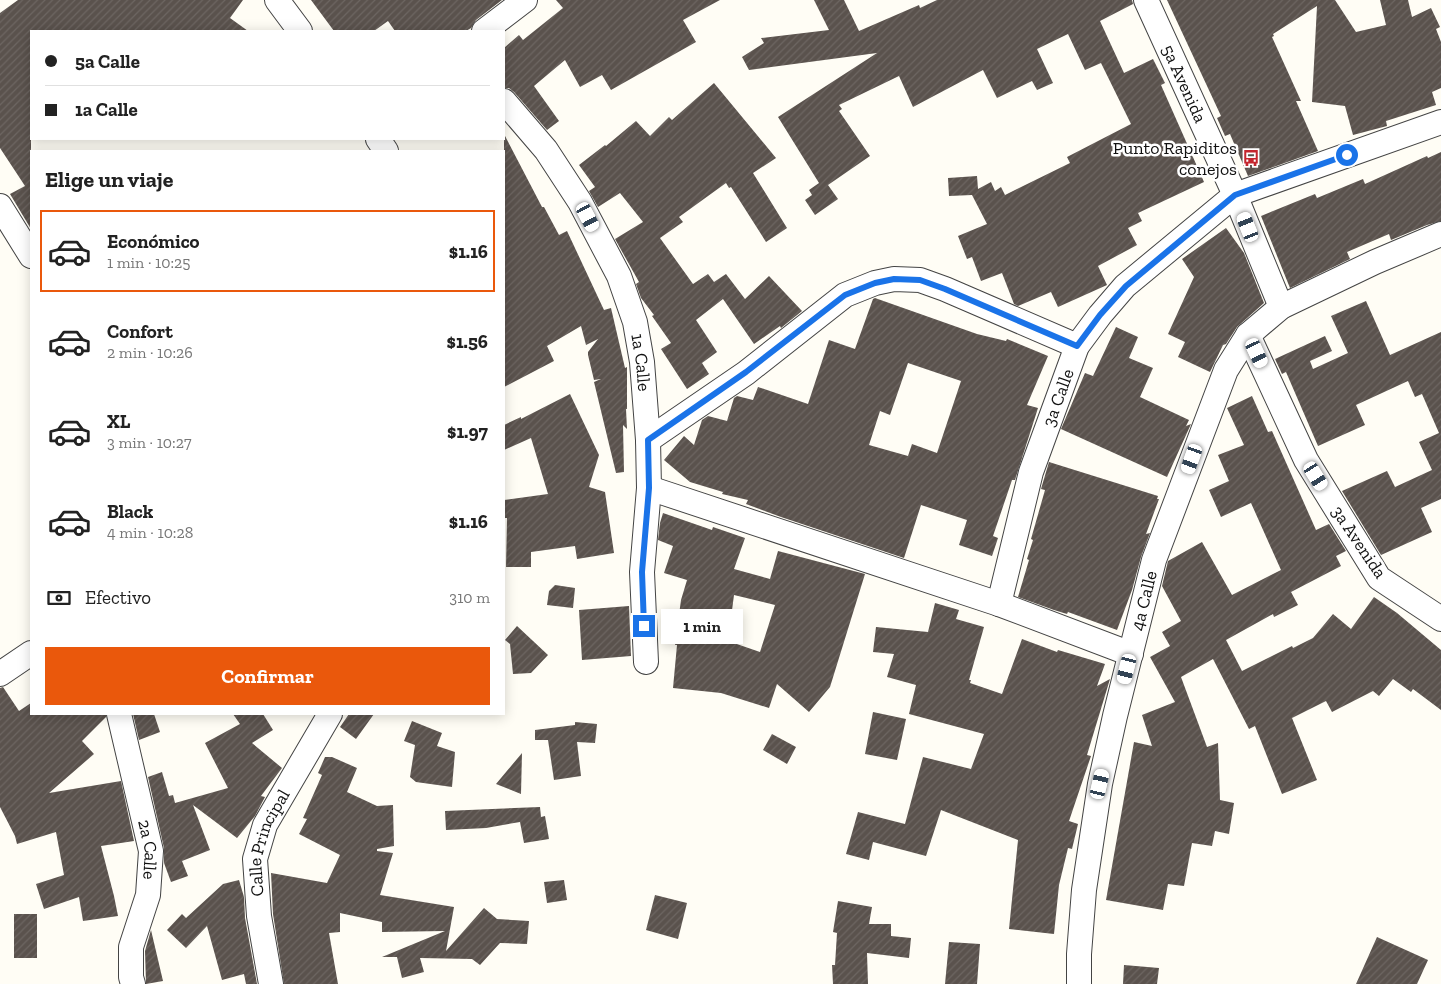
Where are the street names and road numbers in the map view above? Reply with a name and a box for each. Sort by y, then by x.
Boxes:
street label: 5a Avenida [1157,41,1212,127]
street label: 1a Calle [626,332,655,392]
street label: 3a Calle [1038,366,1079,430]
street label: 3a Avenida [1327,501,1392,583]
street label: 4a Calle [1126,568,1162,633]
street label: Calle Principal [244,785,295,897]
street label: 2a Calle [133,817,162,880]

